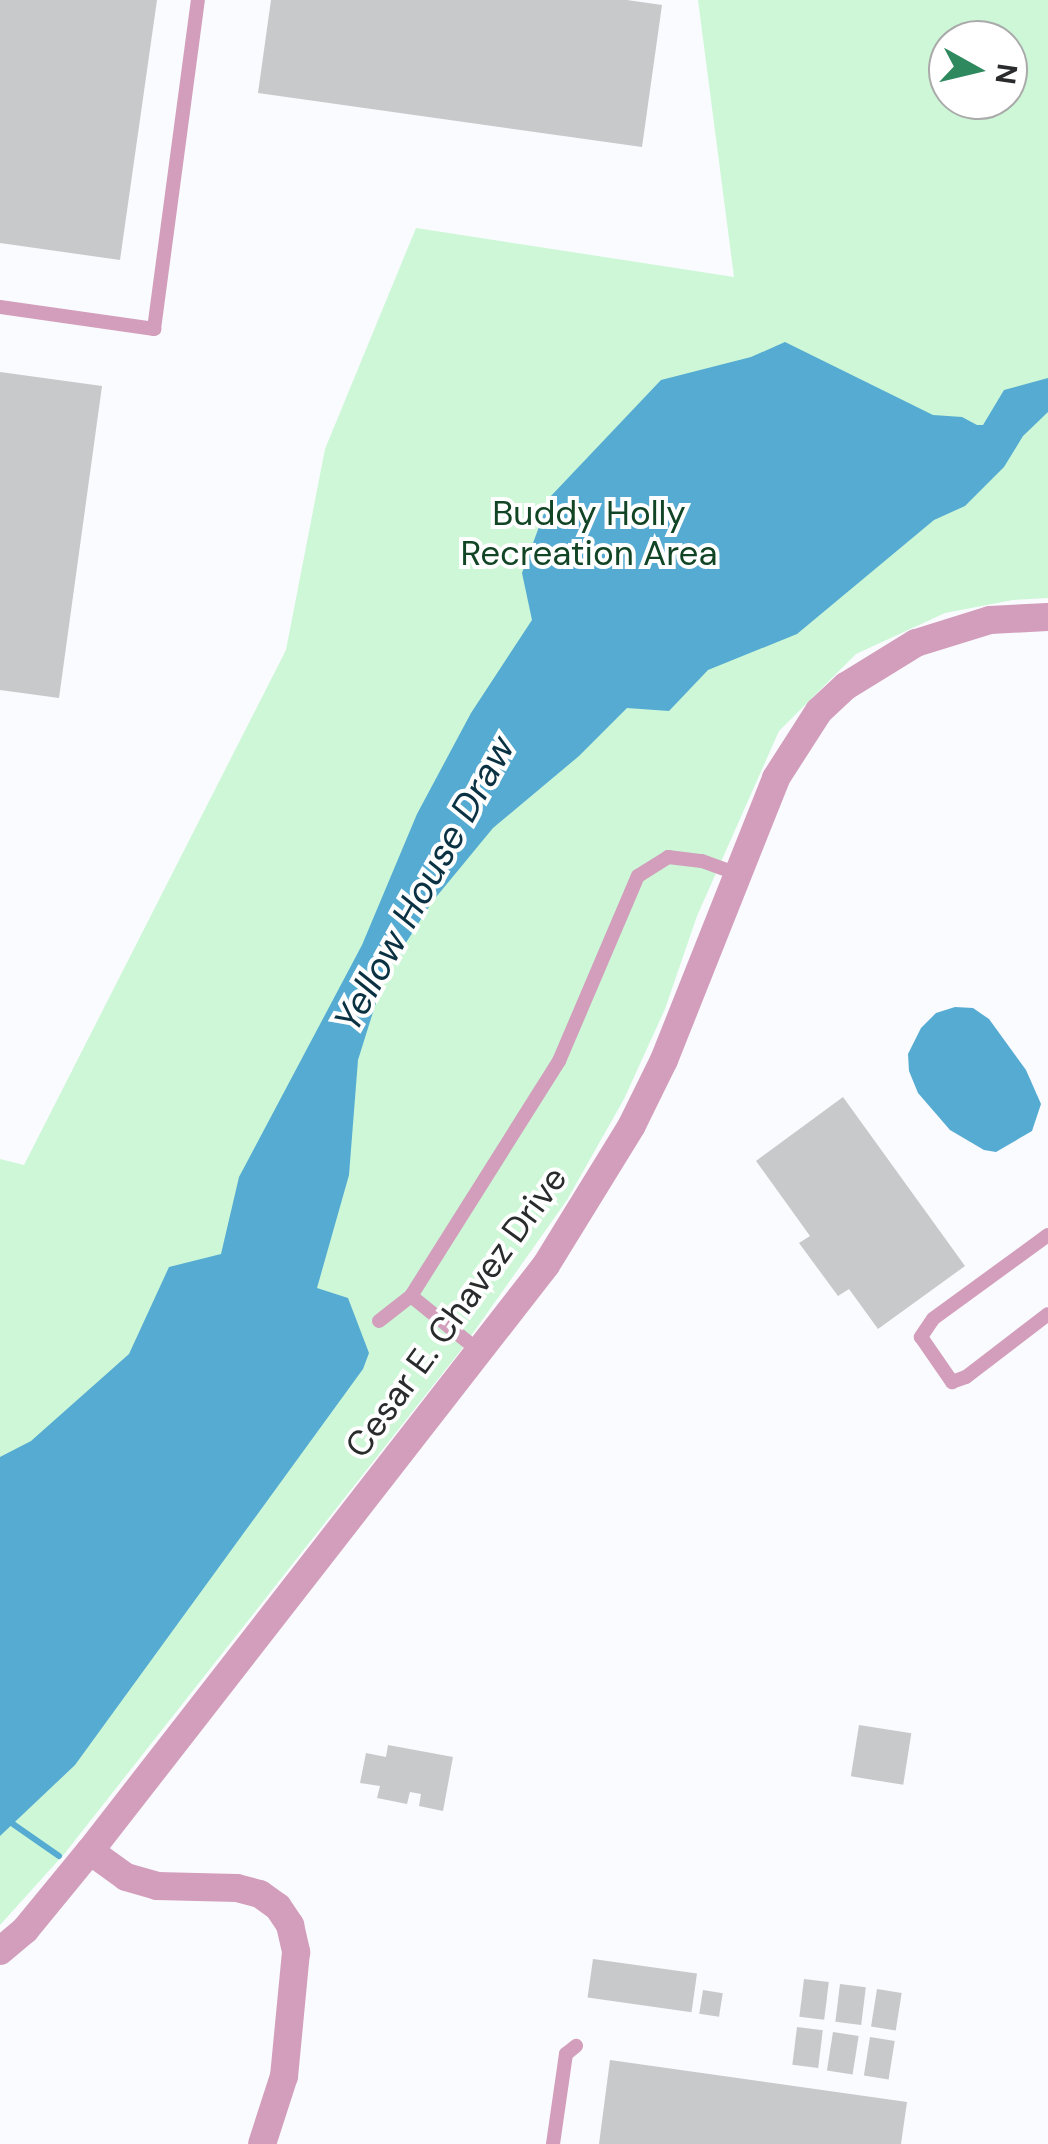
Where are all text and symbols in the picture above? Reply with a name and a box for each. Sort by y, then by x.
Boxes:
north arrow [928,20,1028,120]
text: N [986,61,1026,87]
park label: Buddy Holly Recreation Area [460,492,718,574]
water label: Yellow House Draw [325,728,525,1040]
street label: Cesar E. Chavez Drive [336,1158,576,1466]

